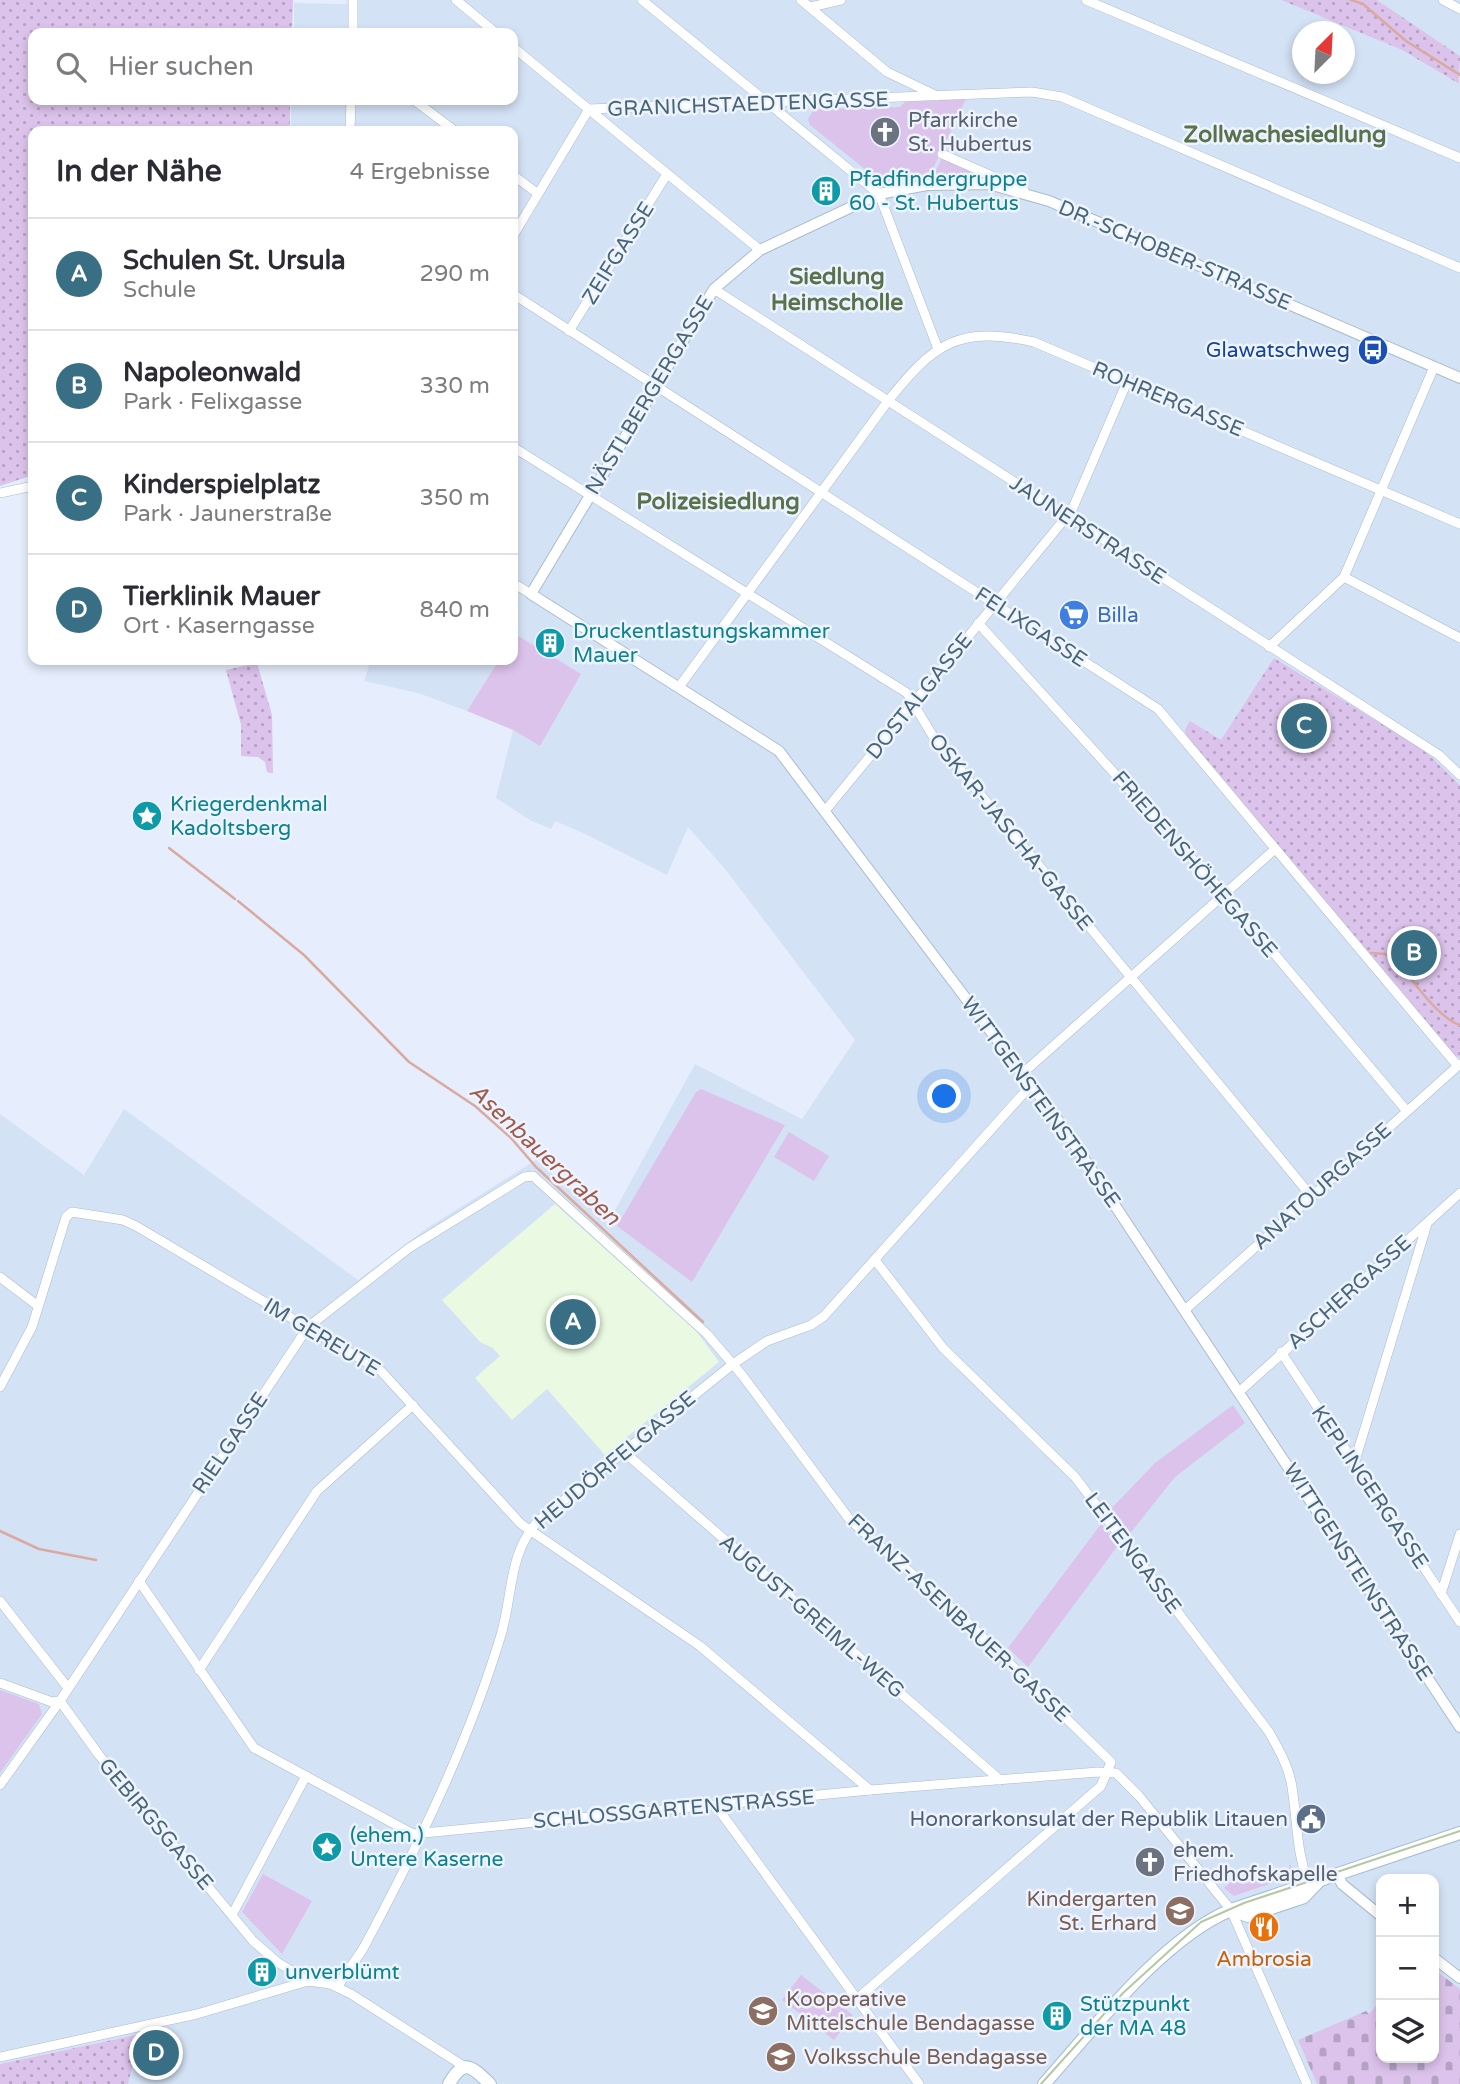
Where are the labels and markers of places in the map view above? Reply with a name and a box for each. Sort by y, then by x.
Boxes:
place label: Pfarrkirche St. Hubertus [908,108,1032,157]
church icon: Pfarrkirche St. Hubertus [868,115,902,149]
place label: Pfadfindergruppe 60 - St. Hubertus [849,167,1027,216]
building icon: Pfadfindergruppe 60 - St. Hubertus [809,174,843,208]
bus stop icon: Glawatschweg [1356,333,1390,367]
place label: Glawatschweg [1206,338,1350,363]
supermarket icon: Billa [1057,598,1091,632]
place label: Billa [1097,603,1139,628]
place label: Druckentlastungskammer Mauer [573,619,830,668]
building icon: Druckentlastungskammer Mauer [533,626,567,660]
pin: C [1281,700,1327,752]
place label: Kriegerdenkmal Kadoltsberg [170,792,328,841]
place icon: Kriegerdenkmal Kadoltsberg [130,799,164,833]
pin: B [1391,927,1437,979]
pin: A [550,1296,596,1348]
public building icon: Honorarkonsulat der Republik Litauen [1294,1802,1328,1836]
place label: Honorarkonsulat der Republik Litauen [910,1807,1288,1832]
place label: (ehem.) Untere Kaserne [350,1823,504,1872]
place icon: (ehem.) Untere Kaserne [310,1830,344,1864]
place label: ehem. Friedhofskapelle [1173,1838,1338,1887]
church icon: ehem. Friedhofskapelle [1133,1845,1167,1879]
place label: Kindergarten St. Erhard [1026,1887,1157,1936]
school or university icon: Kindergarten St. Erhard [1163,1894,1197,1928]
restaurant icon: Ambrosia [1247,1910,1281,1944]
place label: Ambrosia [1216,1947,1312,1972]
building icon: unverblümt [245,1955,279,1989]
place label: unverblümt [285,1960,400,1985]
place label: Kooperative Mittelschule Bendagasse [786,1987,1035,2036]
place label: Stützpunkt der MA 48 [1080,1992,1190,2041]
school or university icon: Kooperative Mittelschule Bendagasse [746,1994,780,2028]
building icon: Stützpunkt der MA 48 [1040,1999,1074,2033]
pin: D [133,2027,179,2079]
school or university icon: Volksschule Bendagasse [764,2040,798,2074]
place label: Volksschule Bendagasse [804,2045,1048,2070]

